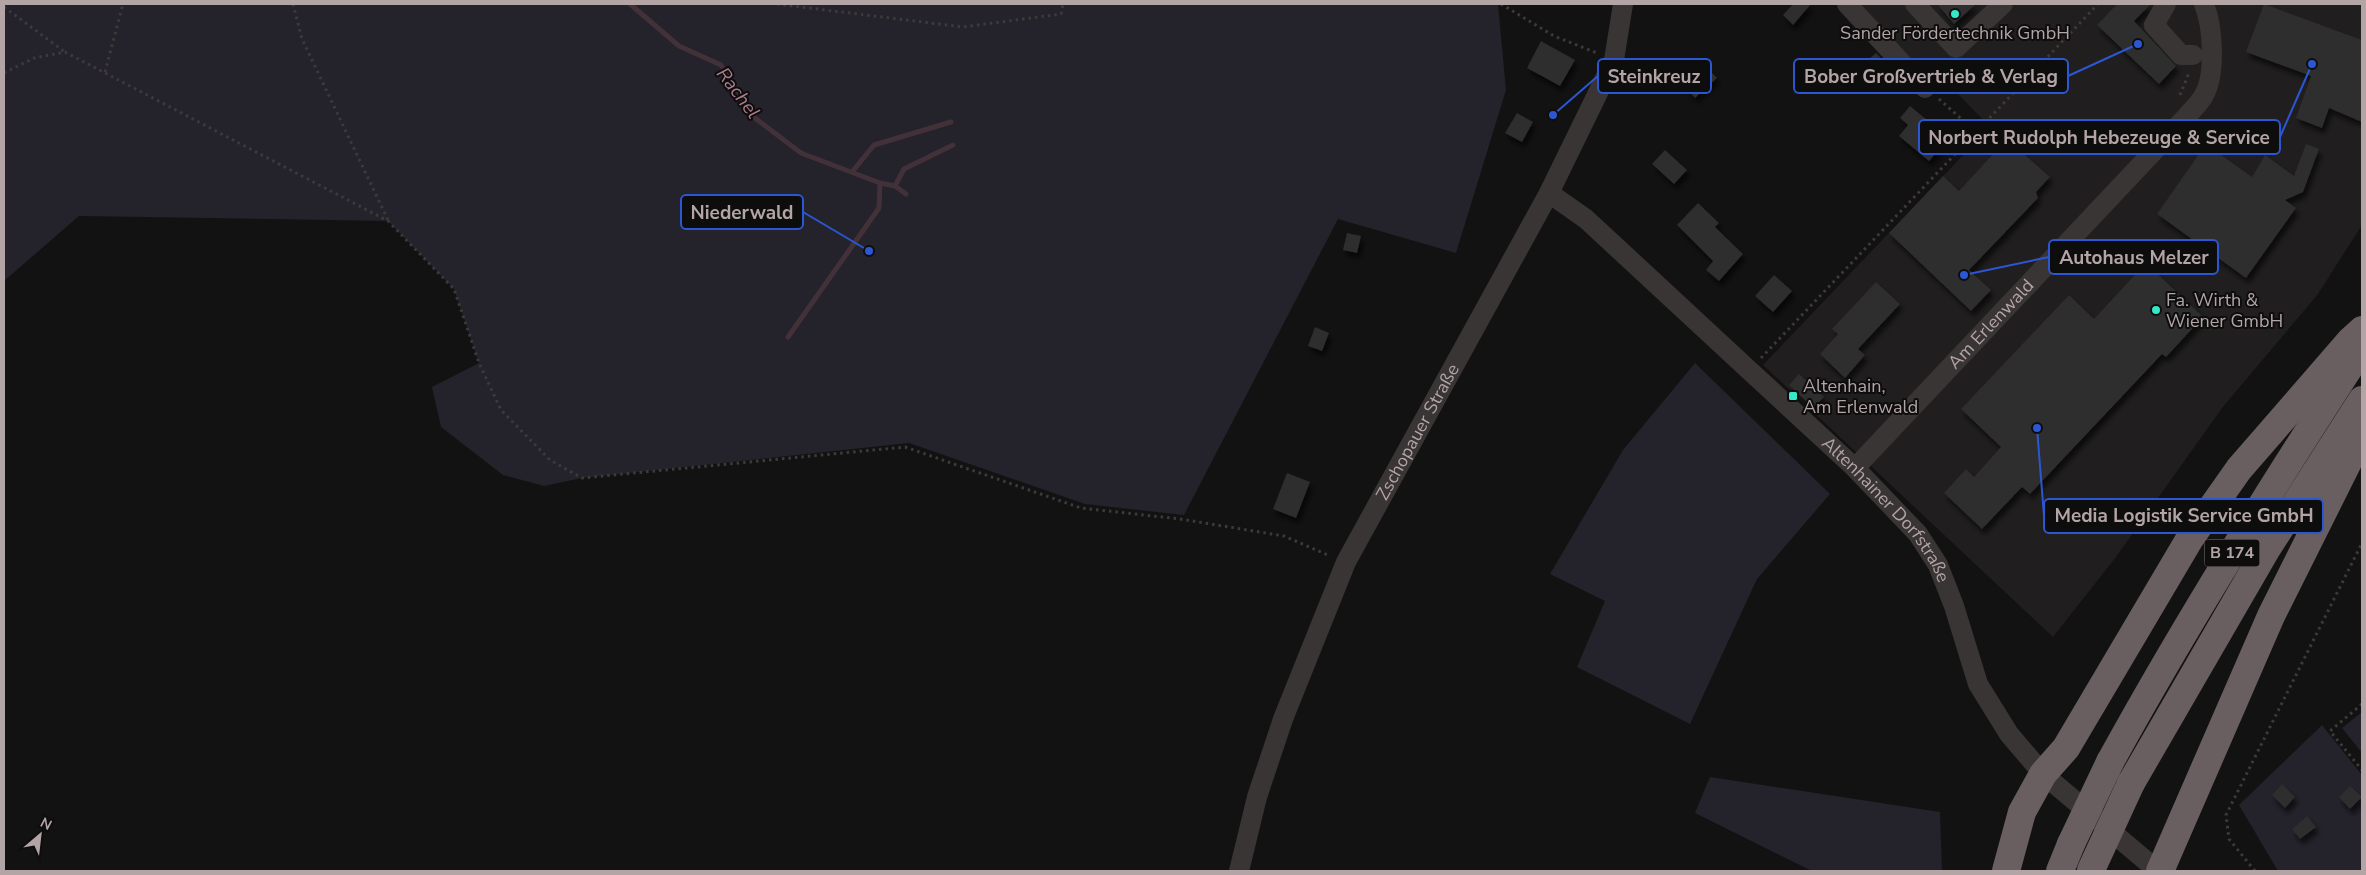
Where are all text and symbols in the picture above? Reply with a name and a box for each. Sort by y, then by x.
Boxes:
marker: Sander Fördertechnik GmbH [1949,8,1961,20]
place label: Sander Fördertechnik GmbH [1840,21,2070,45]
callout: Steinkreuz [1598,59,1711,93]
callout: Bober Großvertrieb & Verlag [1794,59,2068,93]
water label: Rachel [710,62,766,124]
text: Steinkreuz [1607,64,1701,90]
text: Bober Großvertrieb & Verlag [1804,64,2058,90]
callout: Norbert Rudolph Hebezeuge & Service [1919,120,2280,154]
text: Norbert Rudolph Hebezeuge & Service [1928,125,2270,151]
callout: Niederwald [681,195,803,229]
text: Niederwald [691,200,793,226]
callout: Autohaus Melzer [2049,240,2218,274]
text: Autohaus Melzer [2059,245,2209,271]
street label: Am Erlenwald [1943,274,2039,374]
place label: Fa. Wirth & Wiener GmbH [2166,288,2283,333]
marker: Fa. Wirth & Wiener GmbH [2150,304,2162,316]
street label: Zschopauer Straße [1370,359,1465,505]
place label: Altenhain, Am Erlenwald [1803,374,1918,419]
marker: Altenhain, Am Erlenwald [1787,390,1799,402]
street label: Altenhainer Dorfstraße [1817,431,1956,586]
callout: Media Logistik Service GmbH [2044,499,2323,533]
text: Media Logistik Service GmbH [2054,503,2314,529]
road number: B 174 [2204,540,2260,566]
north arrow [15,810,65,860]
text: N [37,813,55,835]

